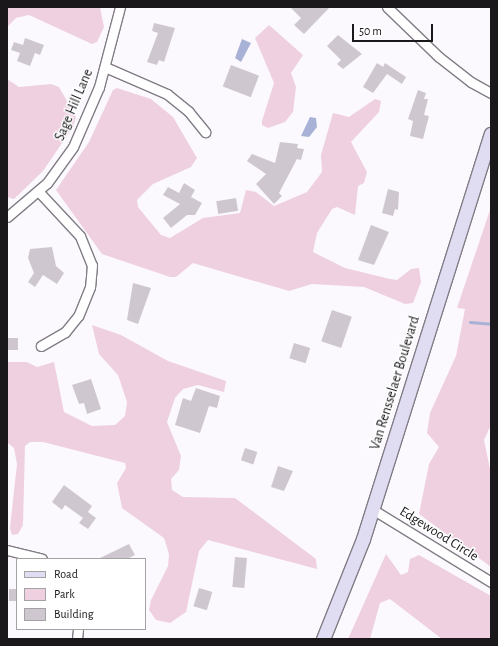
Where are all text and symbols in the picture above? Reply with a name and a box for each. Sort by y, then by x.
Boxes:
scale bar [354,16,435,42]
text: 50 m [359,25,382,37]
street label: Sage Hill Lane [51,67,97,143]
street label: Van Rensselaer Boulevard [367,314,423,452]
street label: Edgewood Circle [396,503,482,565]
legend [16,558,146,630]
text: Road [54,568,78,580]
text: Park [54,588,75,600]
text: Building [54,608,94,620]

